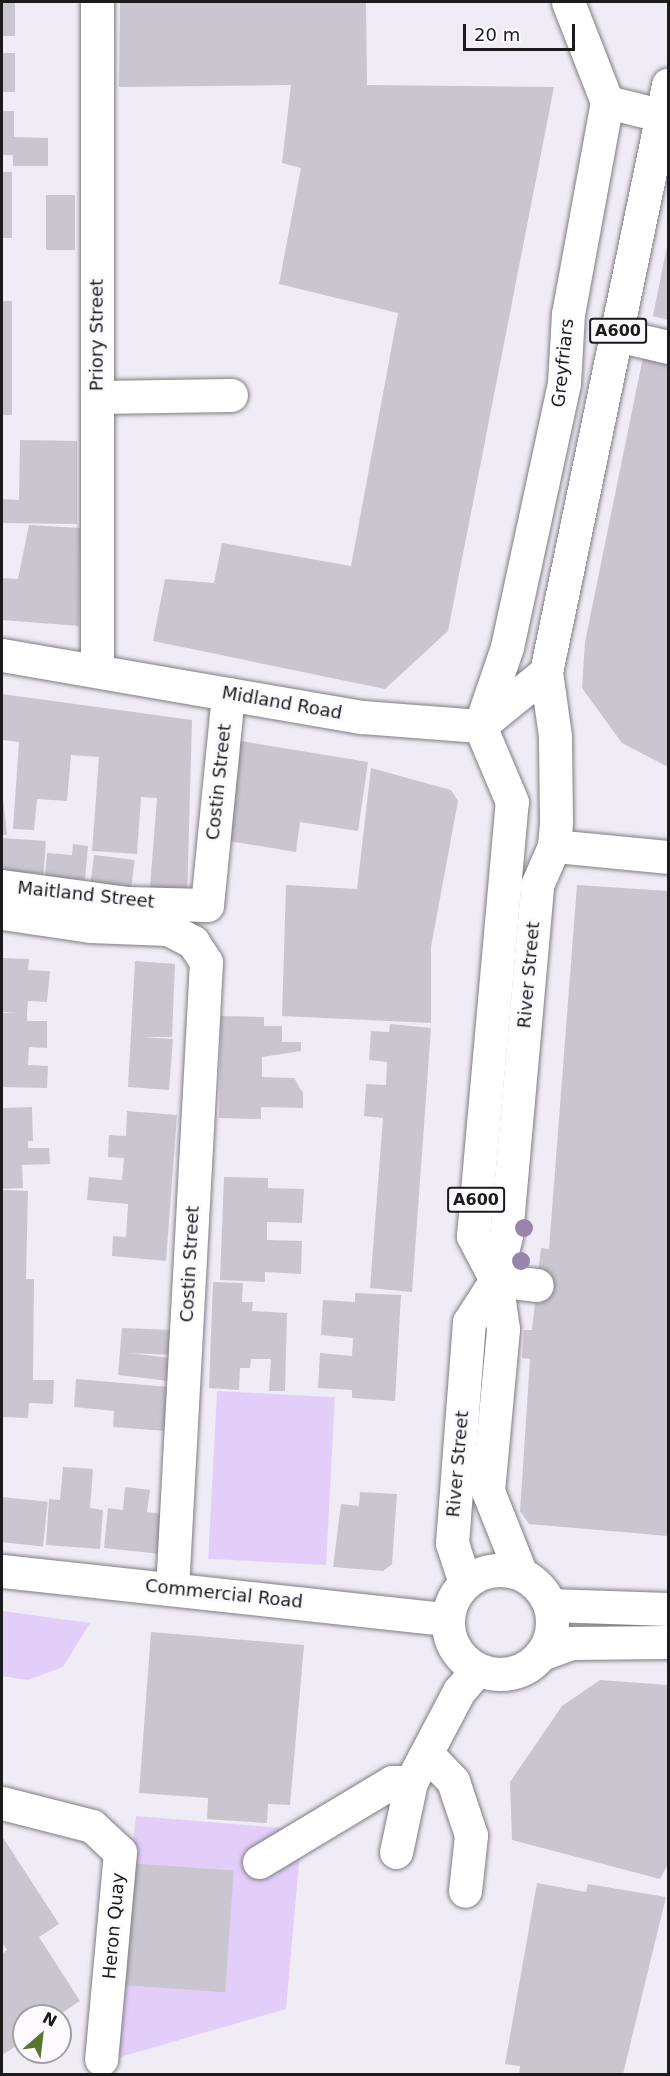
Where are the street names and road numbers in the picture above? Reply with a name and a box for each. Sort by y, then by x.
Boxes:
street label: Priory Street [86,279,108,391]
street label: Greyfriars [548,318,578,408]
road number: A600 [588,318,648,344]
street label: Midland Road [220,682,344,724]
street label: Costin Street [202,723,236,841]
street label: Maitland Street [16,877,156,913]
street label: River Street [514,921,544,1029]
road number: A600 [446,1187,506,1213]
street label: Costin Street [176,1205,204,1323]
street label: River Street [443,1410,473,1518]
street label: Commercial Road [144,1575,304,1613]
street label: Heron Quay [99,1872,129,1980]

